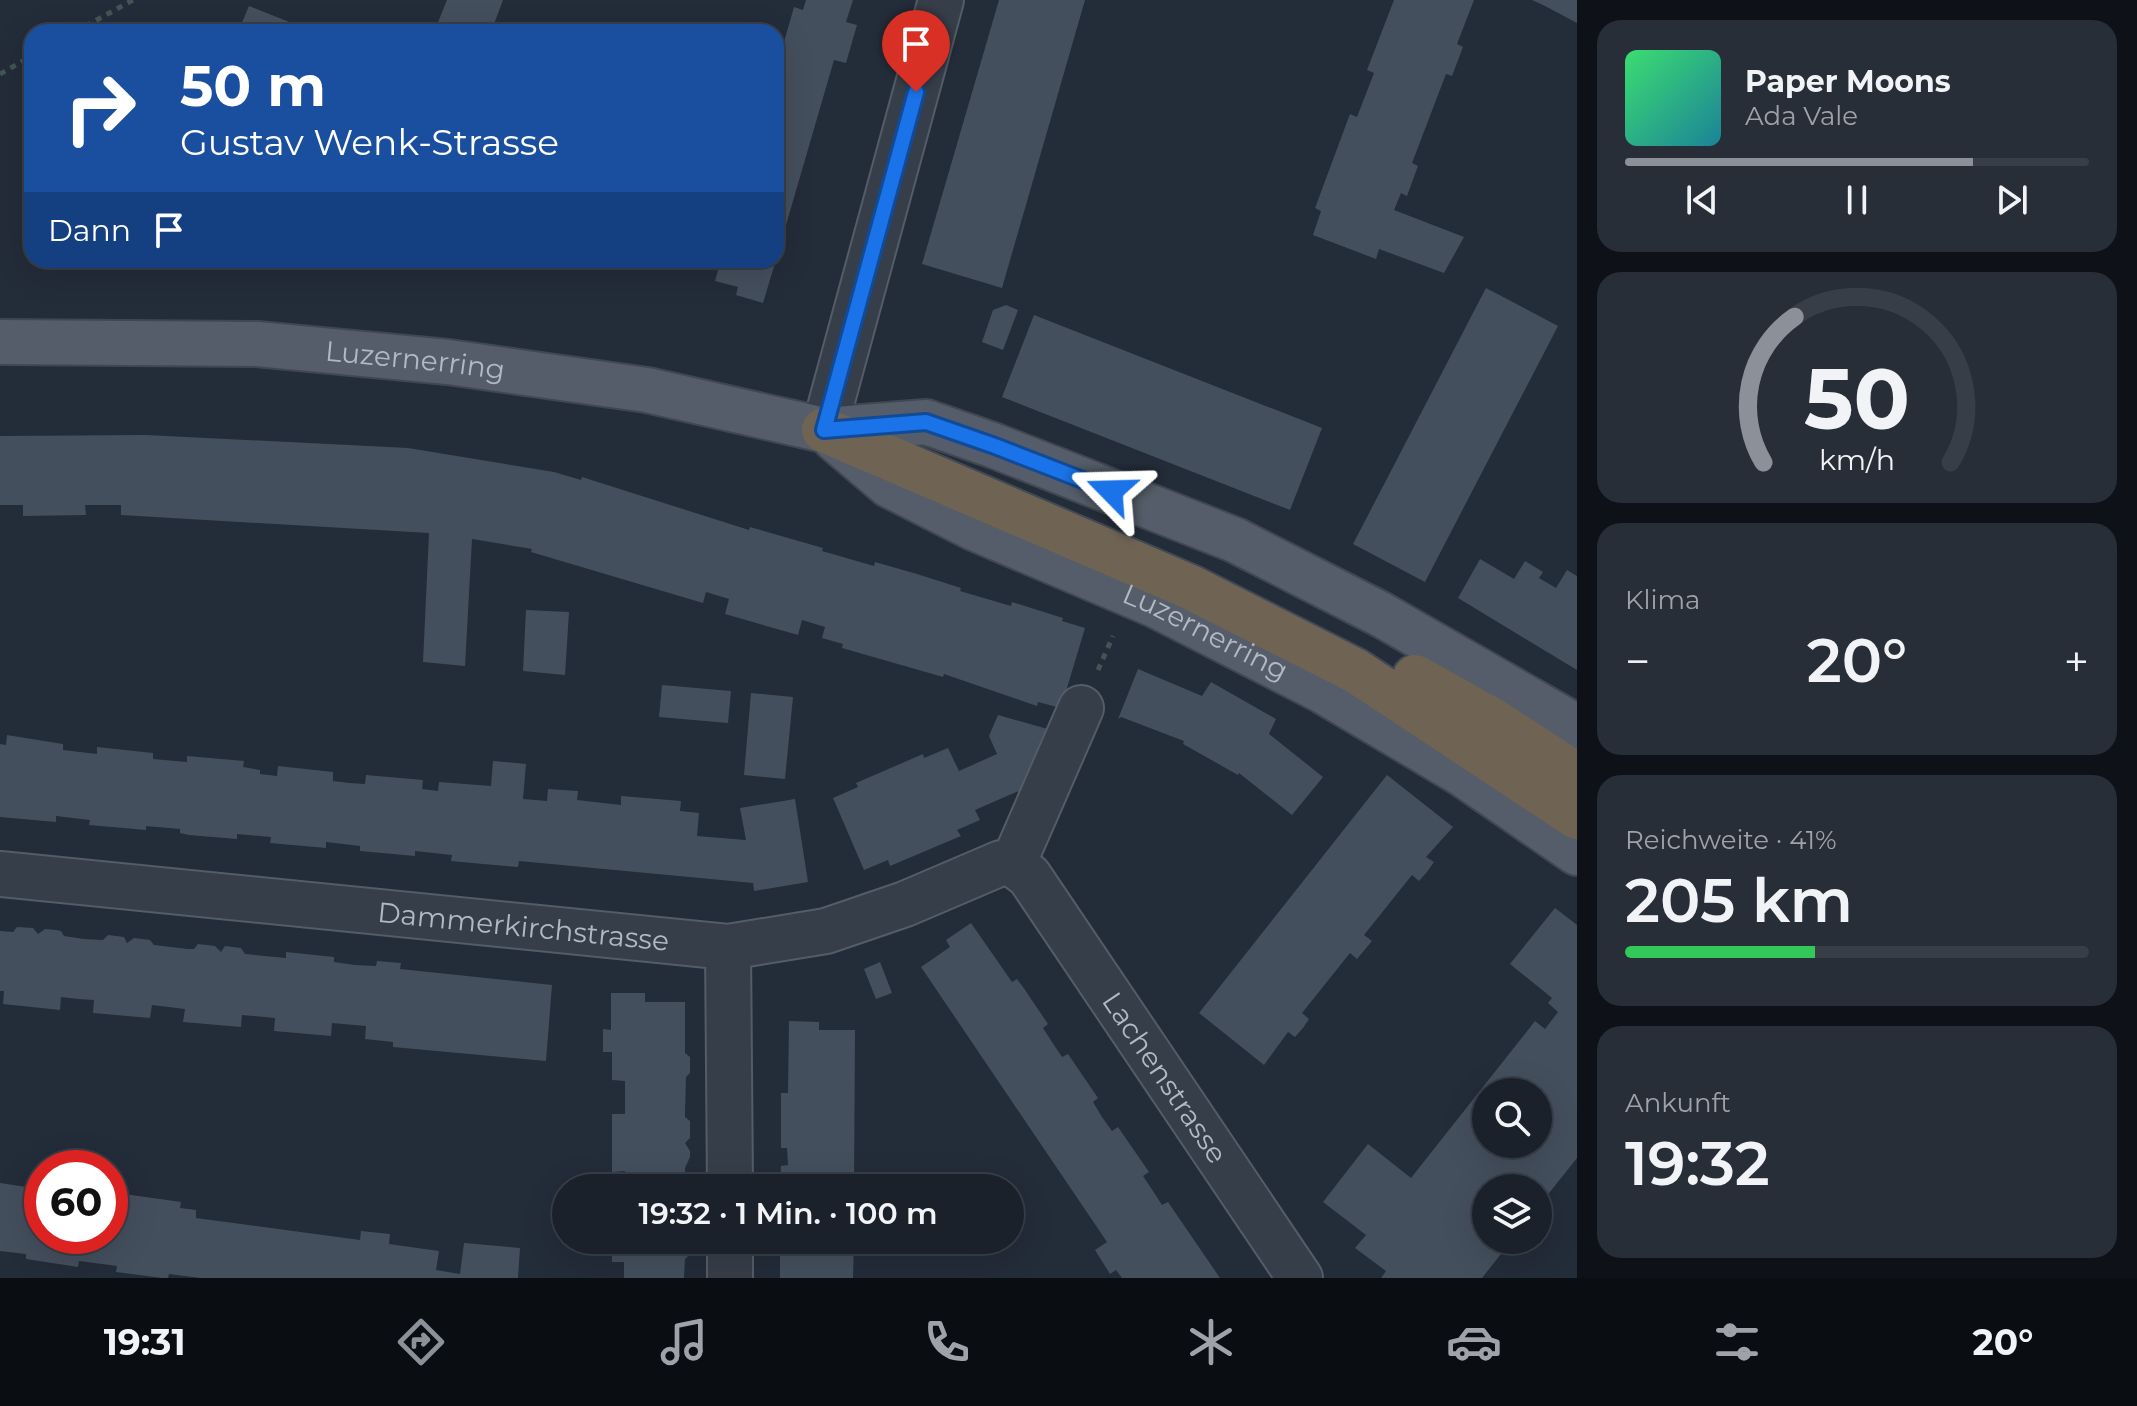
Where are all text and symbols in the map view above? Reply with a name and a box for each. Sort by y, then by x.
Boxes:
pin [882,10,950,92]
icon: arrive [894,22,938,66]
text: 50 m [180,52,326,120]
icon: right [48,56,152,160]
text: Paper Moons [1745,63,1951,100]
text: Ada Vale [1745,100,1858,132]
text: Gustav Wenk-Strasse [180,120,559,164]
icon: previous [1680,178,1724,222]
icon: pause [1835,178,1879,222]
icon: next [1990,178,2034,222]
icon: arrive [147,208,191,252]
text: Dann [48,212,131,249]
street label: Luzernerring [324,334,507,387]
text: 50 [1804,348,1910,450]
text: km/h [1819,443,1895,478]
position arrow [1069,449,1153,533]
street label: Luzernerring [1118,576,1294,687]
text: Klima [1625,584,1700,616]
text: 20° [1807,624,1907,697]
text: − [1625,634,1650,688]
text: + [2064,634,2089,688]
text: Reichweite · 41% [1625,824,1837,856]
text: 205 km [1625,864,1853,937]
street label: Dammerkirchstrasse [376,895,671,958]
street label: Lachenstrasse [1095,985,1235,1170]
map controls [1472,1078,1552,1254]
button: search [1472,1078,1552,1158]
text: Ankunft [1625,1087,1731,1119]
text: 19:32 [1625,1127,1770,1200]
speed limit sign: 60 [24,1150,128,1254]
button: layers [1472,1174,1552,1254]
text: 19:32 · 1 Min. · 100 m [638,1195,938,1232]
icon: directions [393,1314,449,1370]
icon: music [656,1314,712,1370]
icon: phone [919,1314,975,1370]
icon: climate [1183,1314,1239,1370]
icon: car [1446,1314,1502,1370]
icon: filters [1709,1314,1765,1370]
text: 19:31 [104,1320,186,1364]
text: 20° [1973,1320,2033,1364]

